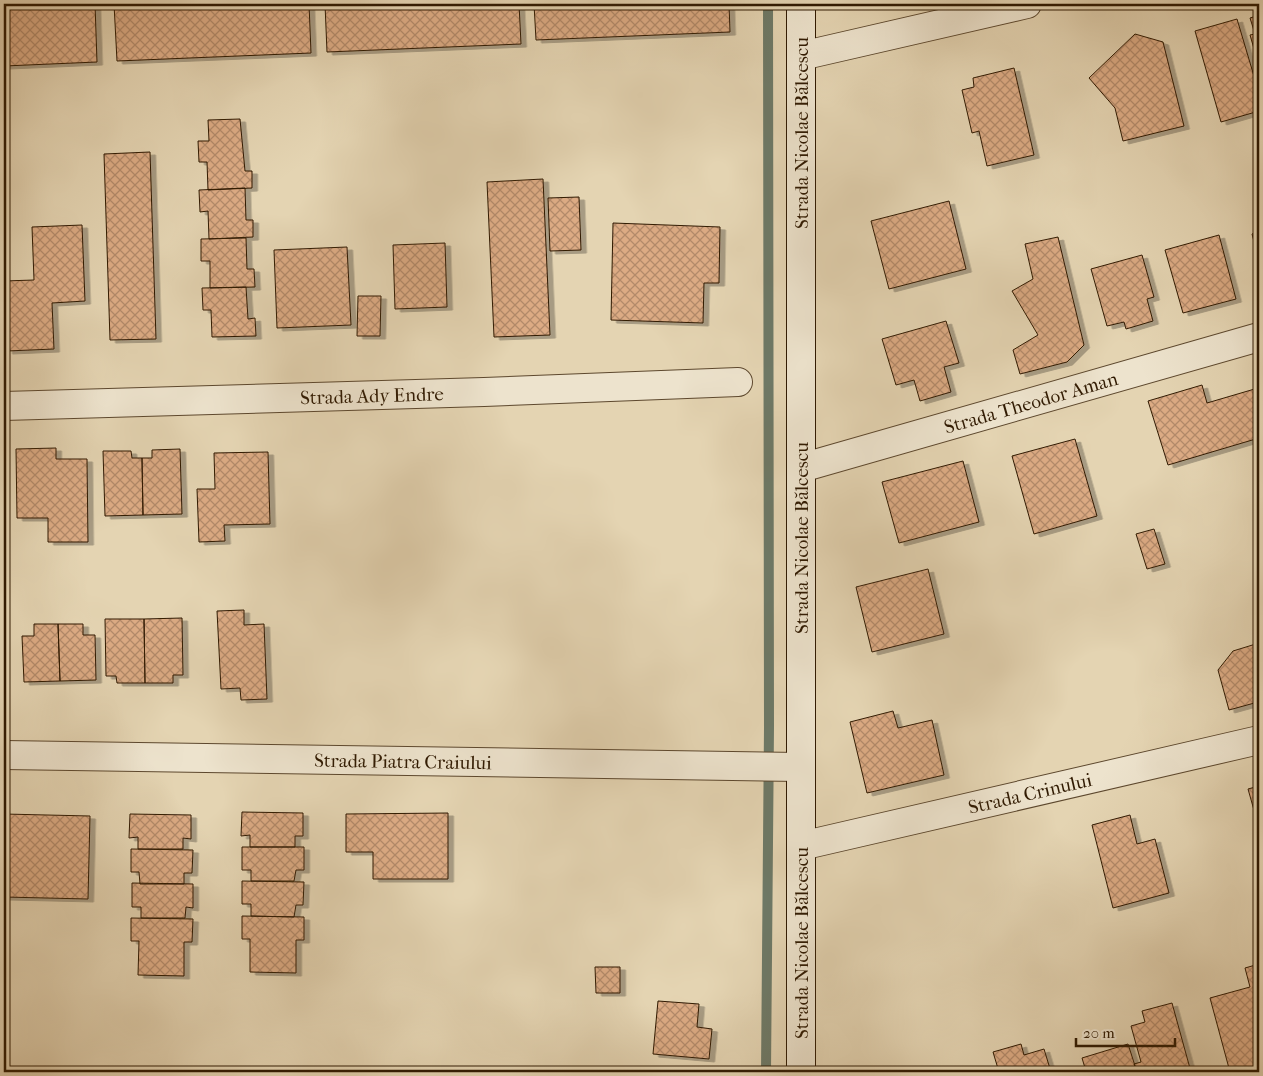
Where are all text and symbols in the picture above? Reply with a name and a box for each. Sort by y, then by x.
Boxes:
street label: Strada Nicolae Bălcescu [791,37,813,229]
street label: Strada Theodor Aman [942,368,1120,439]
street label: Strada Ady Endre [300,383,444,409]
street label: Strada Nicolae Bălcescu [791,442,813,634]
street label: Strada Piatra Craiului [314,750,492,774]
street label: Strada Crinului [966,769,1095,819]
street label: Strada Nicolae Bălcescu [791,847,813,1039]
scale bar [1076,1016,1174,1048]
text: 20 m [1083,1024,1115,1042]

